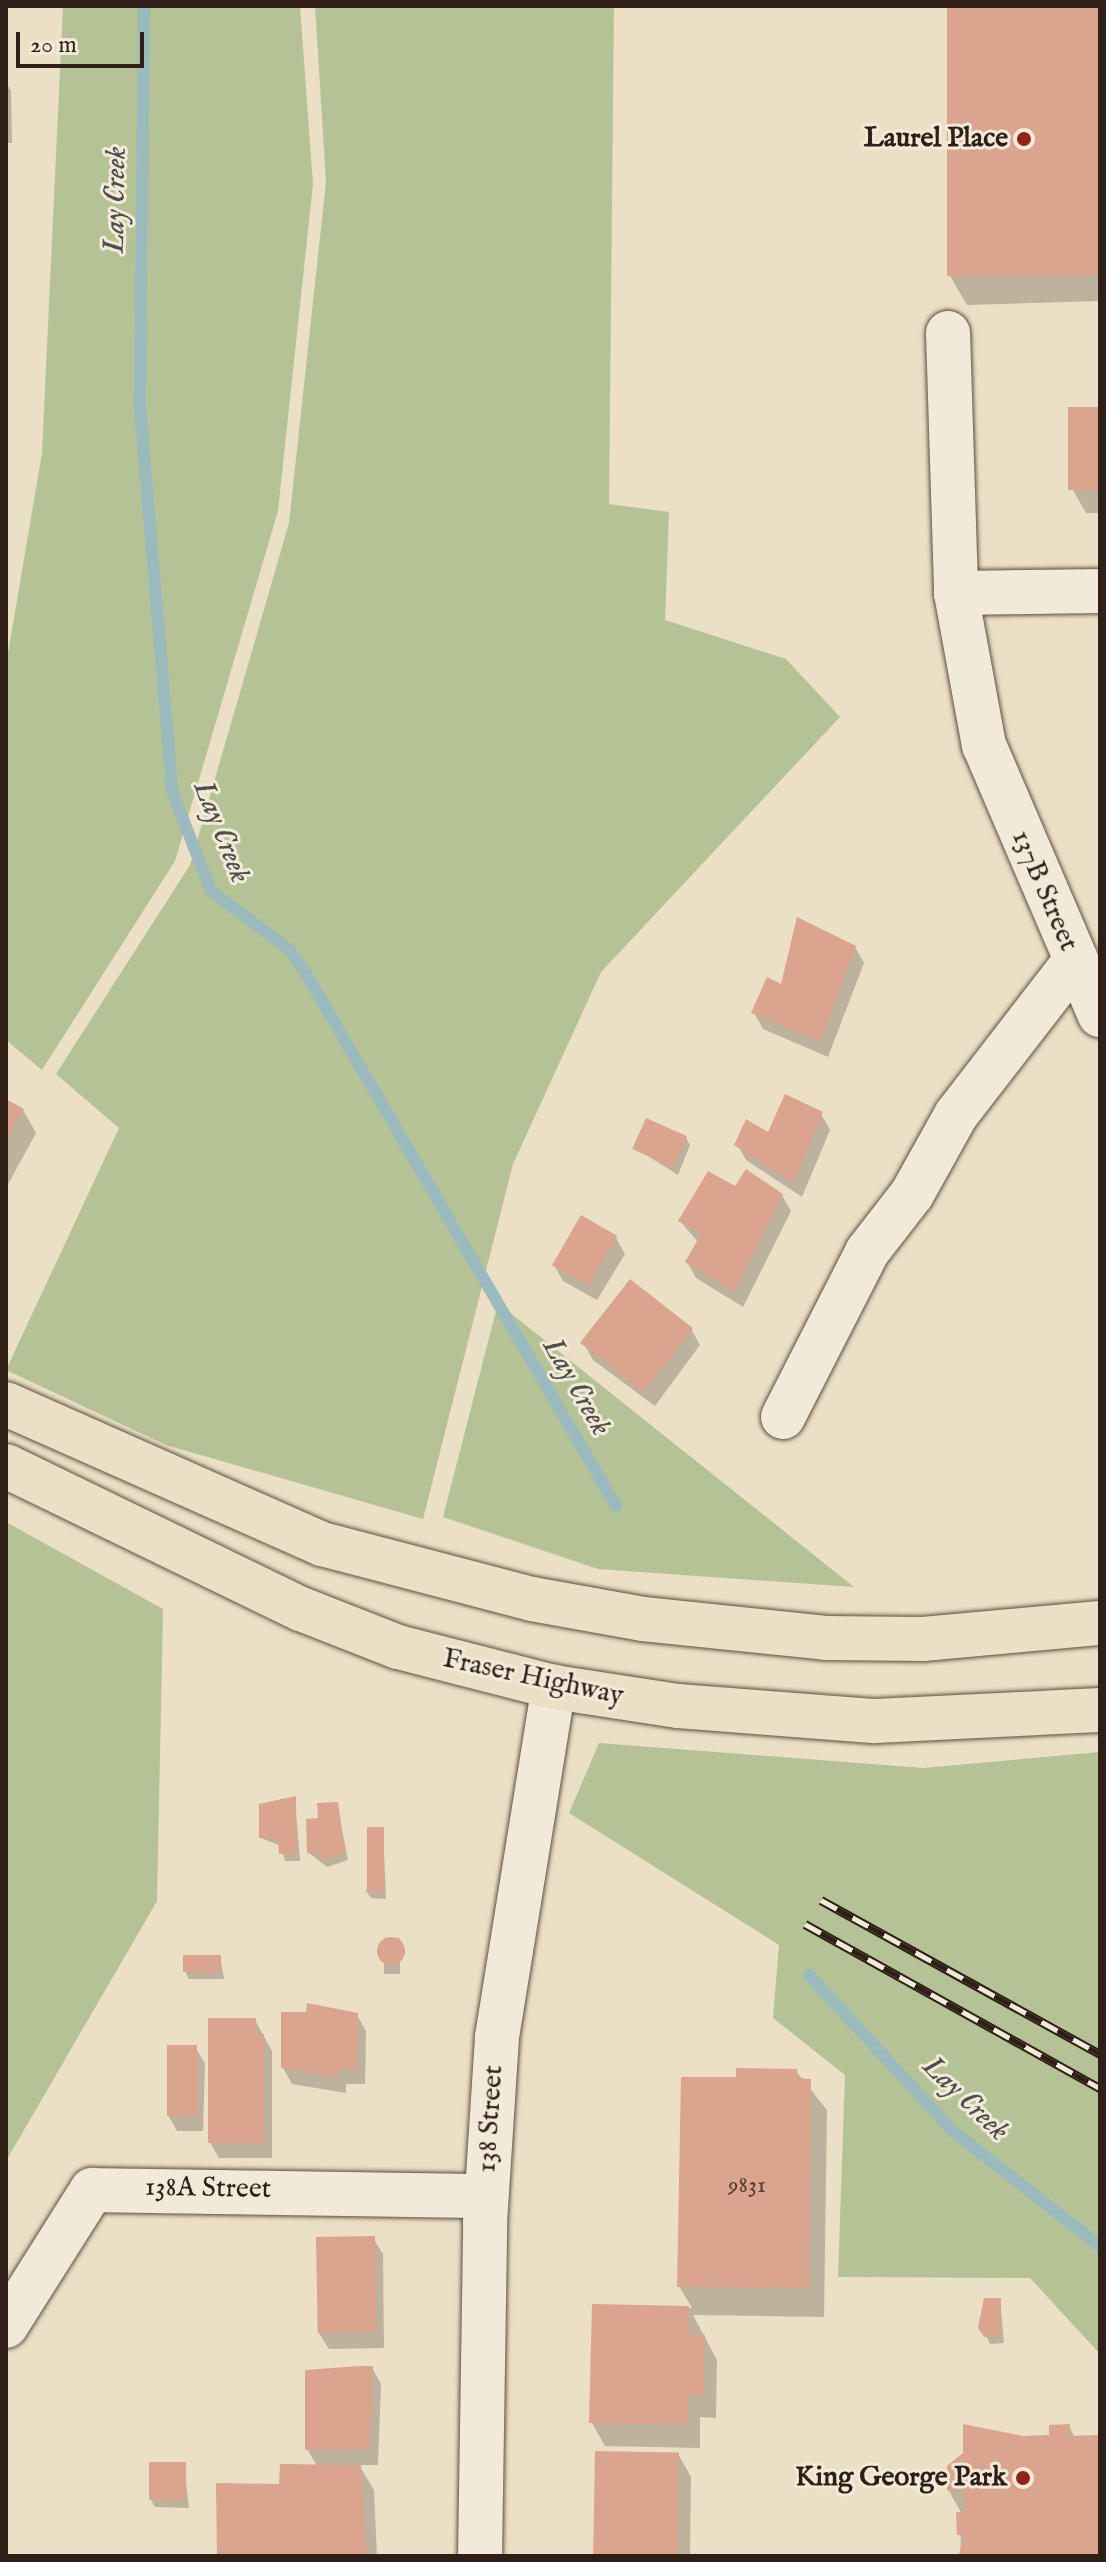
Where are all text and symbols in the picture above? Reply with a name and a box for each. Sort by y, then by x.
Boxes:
scale bar [20,16,148,66]
text: 20 m [30,30,77,61]
place label: Laurel Place [864,122,1008,156]
marker: Laurel Place [1015,130,1033,148]
water label: Lay Creek [97,146,135,254]
water label: Lay Creek [184,776,258,888]
street label: 137B Street [1003,825,1085,957]
water label: Lay Creek [534,1332,618,1442]
street label: Fraser Highway [439,1642,627,1714]
water label: Lay Creek [914,2049,1016,2149]
street label: 138 Street [470,2064,512,2174]
street label: 138A Street [144,2171,272,2207]
house number: 9831 [728,2172,766,2200]
place label: King George Park [795,2461,1007,2495]
marker: King George Park [1014,2469,1032,2487]

